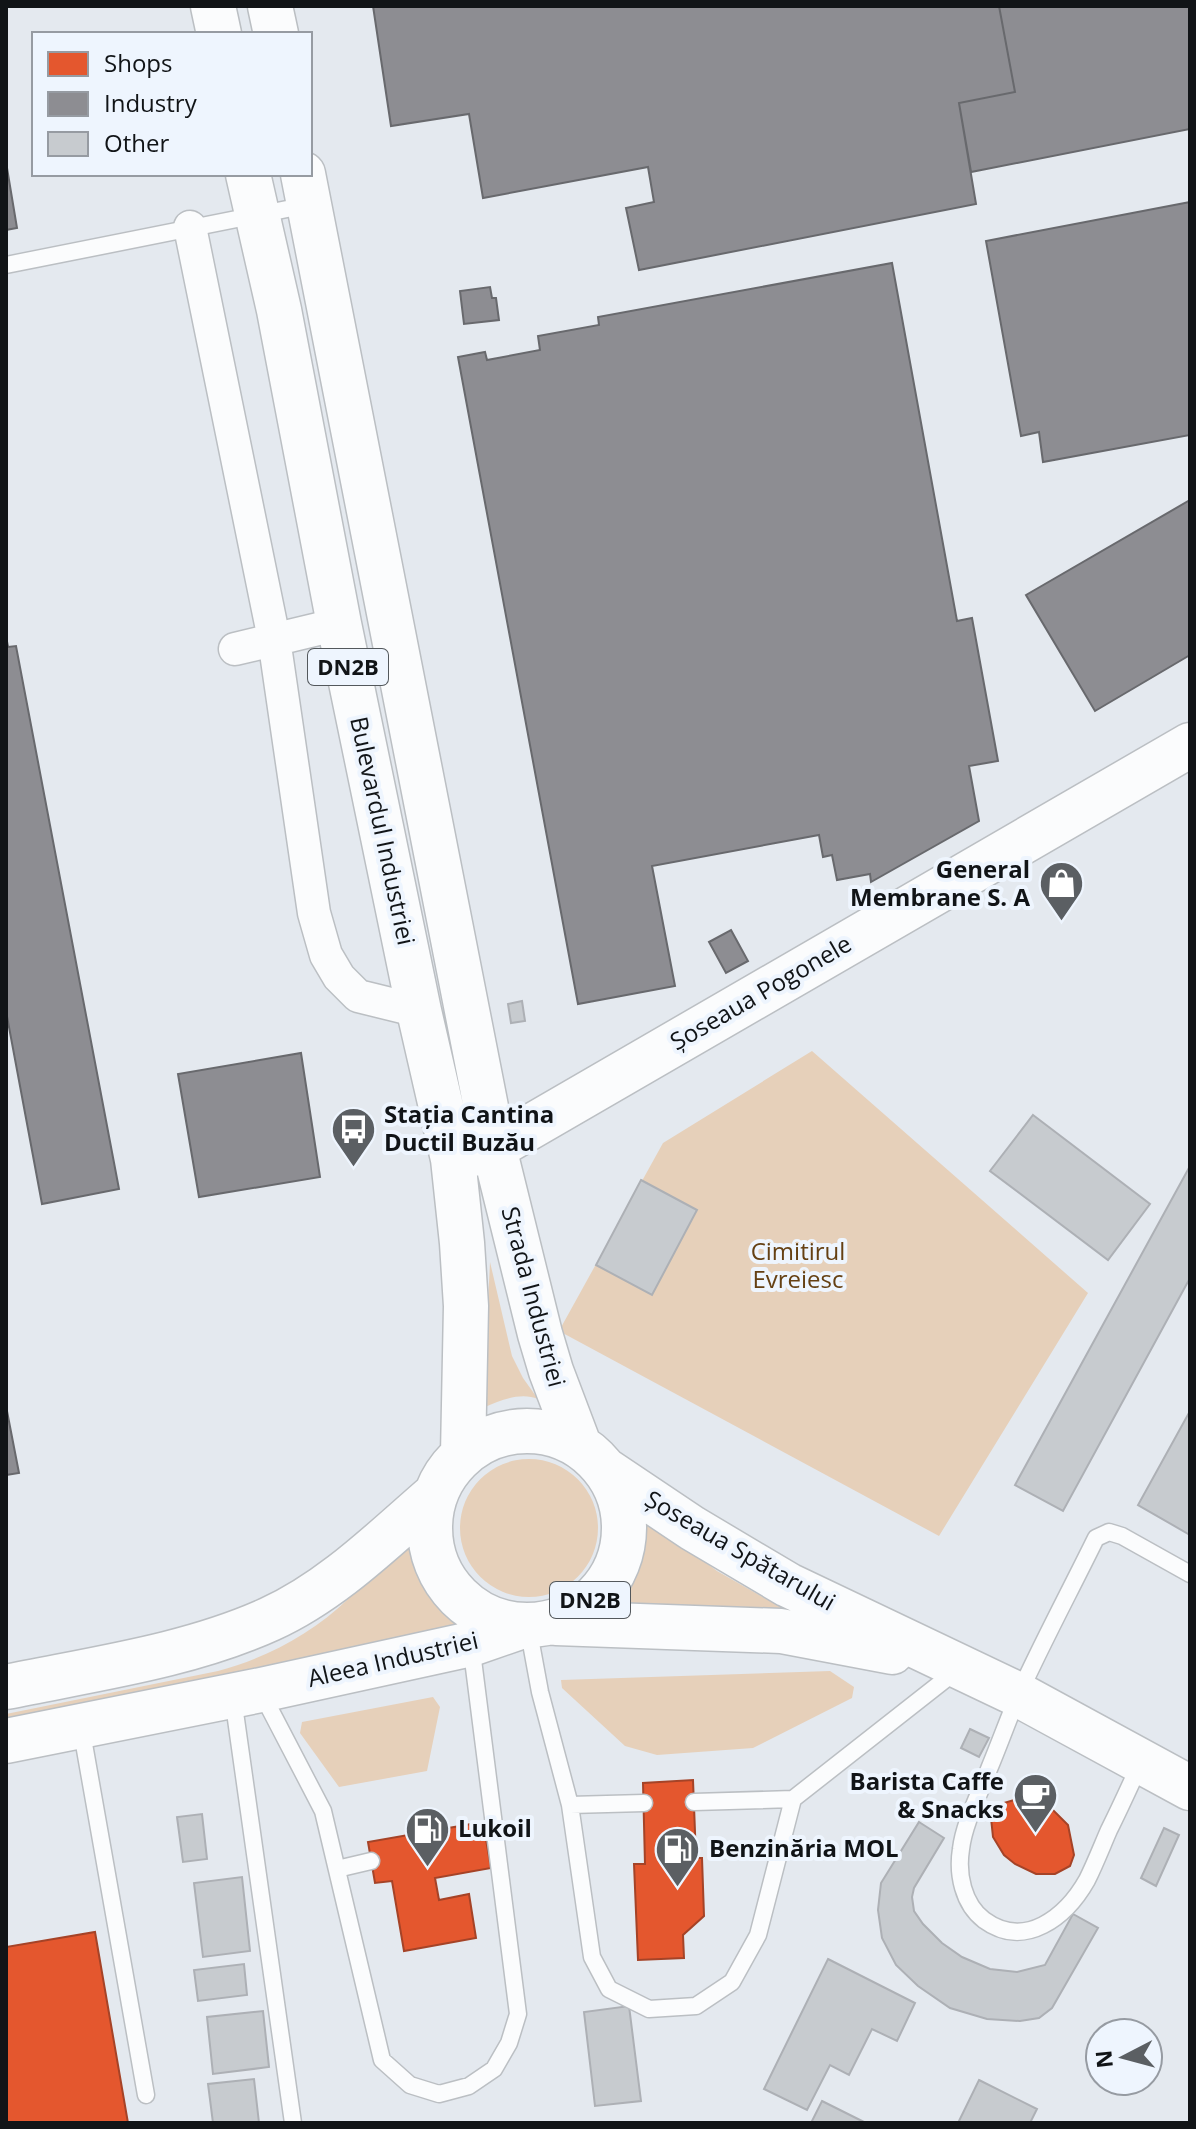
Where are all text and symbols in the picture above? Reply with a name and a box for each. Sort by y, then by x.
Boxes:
legend [32,32,312,176]
text: Shops [104,46,172,79]
text: Industry [104,86,198,119]
text: Other [104,126,169,159]
road number: DN2B [308,649,388,685]
street label: Bulevardul Industriei [343,713,424,948]
place label: General Membrane S. A [850,852,1030,913]
shop icon: General Membrane S. A [1037,860,1085,923]
street label: Șoseaua Pogonele [664,926,857,1057]
place label: Stația Cantina Ductil Buzău [384,1097,554,1158]
bus stop icon: Stația Cantina Ductil Buzău [329,1105,377,1168]
street label: Strada Industriei [495,1203,574,1390]
park label: Cimitirul Evreiesc [751,1234,845,1295]
street label: Șoseaua Spătarului [640,1482,842,1618]
road number: DN2B [550,1582,630,1618]
street label: Aleea Industriei [304,1623,481,1694]
place label: Barista Caffe & Snacks [850,1764,1004,1825]
cafe icon: Barista Caffe & Snacks [1011,1772,1059,1835]
fuel station icon: Lukoil [403,1805,451,1868]
place label: Lukoil [458,1811,532,1844]
fuel station icon: Benzinăria MOL [654,1825,702,1888]
place label: Benzinăria MOL [709,1831,899,1864]
north arrow [1084,2017,1164,2097]
text: N [1087,2049,1119,2070]

